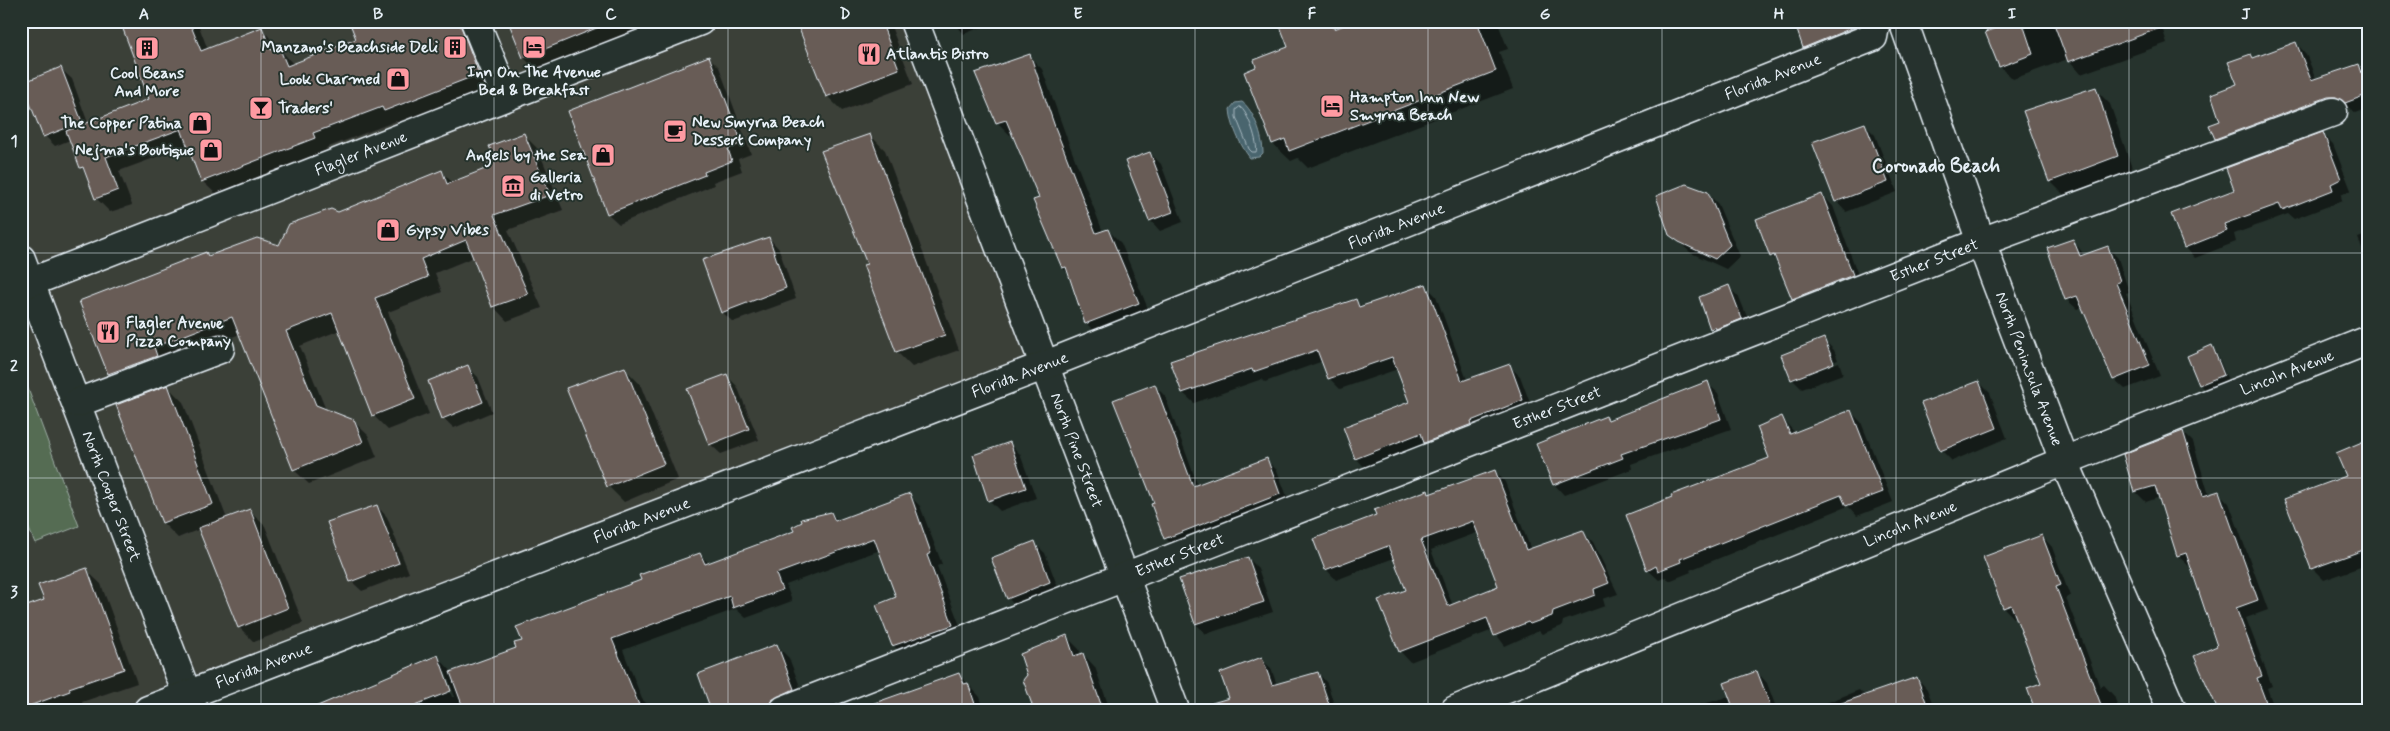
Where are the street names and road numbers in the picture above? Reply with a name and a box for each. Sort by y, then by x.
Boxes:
street label: Florida Avenue [1722,48,1824,105]
street label: Flagler Avenue [312,126,411,181]
street label: Florida Avenue [1345,197,1448,254]
street label: Esther Street [1887,233,1982,287]
street label: North Peninsula Avenue [1990,289,2068,449]
street label: Lincoln Avenue [2237,344,2337,400]
street label: Florida Avenue [968,347,1071,403]
street label: Esther Street [1510,381,1605,435]
street label: North Pine Street [1045,390,1108,511]
street label: North Cooper Street [77,428,146,565]
street label: Florida Avenue [590,492,693,548]
street label: Lincoln Avenue [1861,495,1961,552]
street label: Esther Street [1132,528,1228,582]
street label: Florida Avenue [212,637,315,694]

